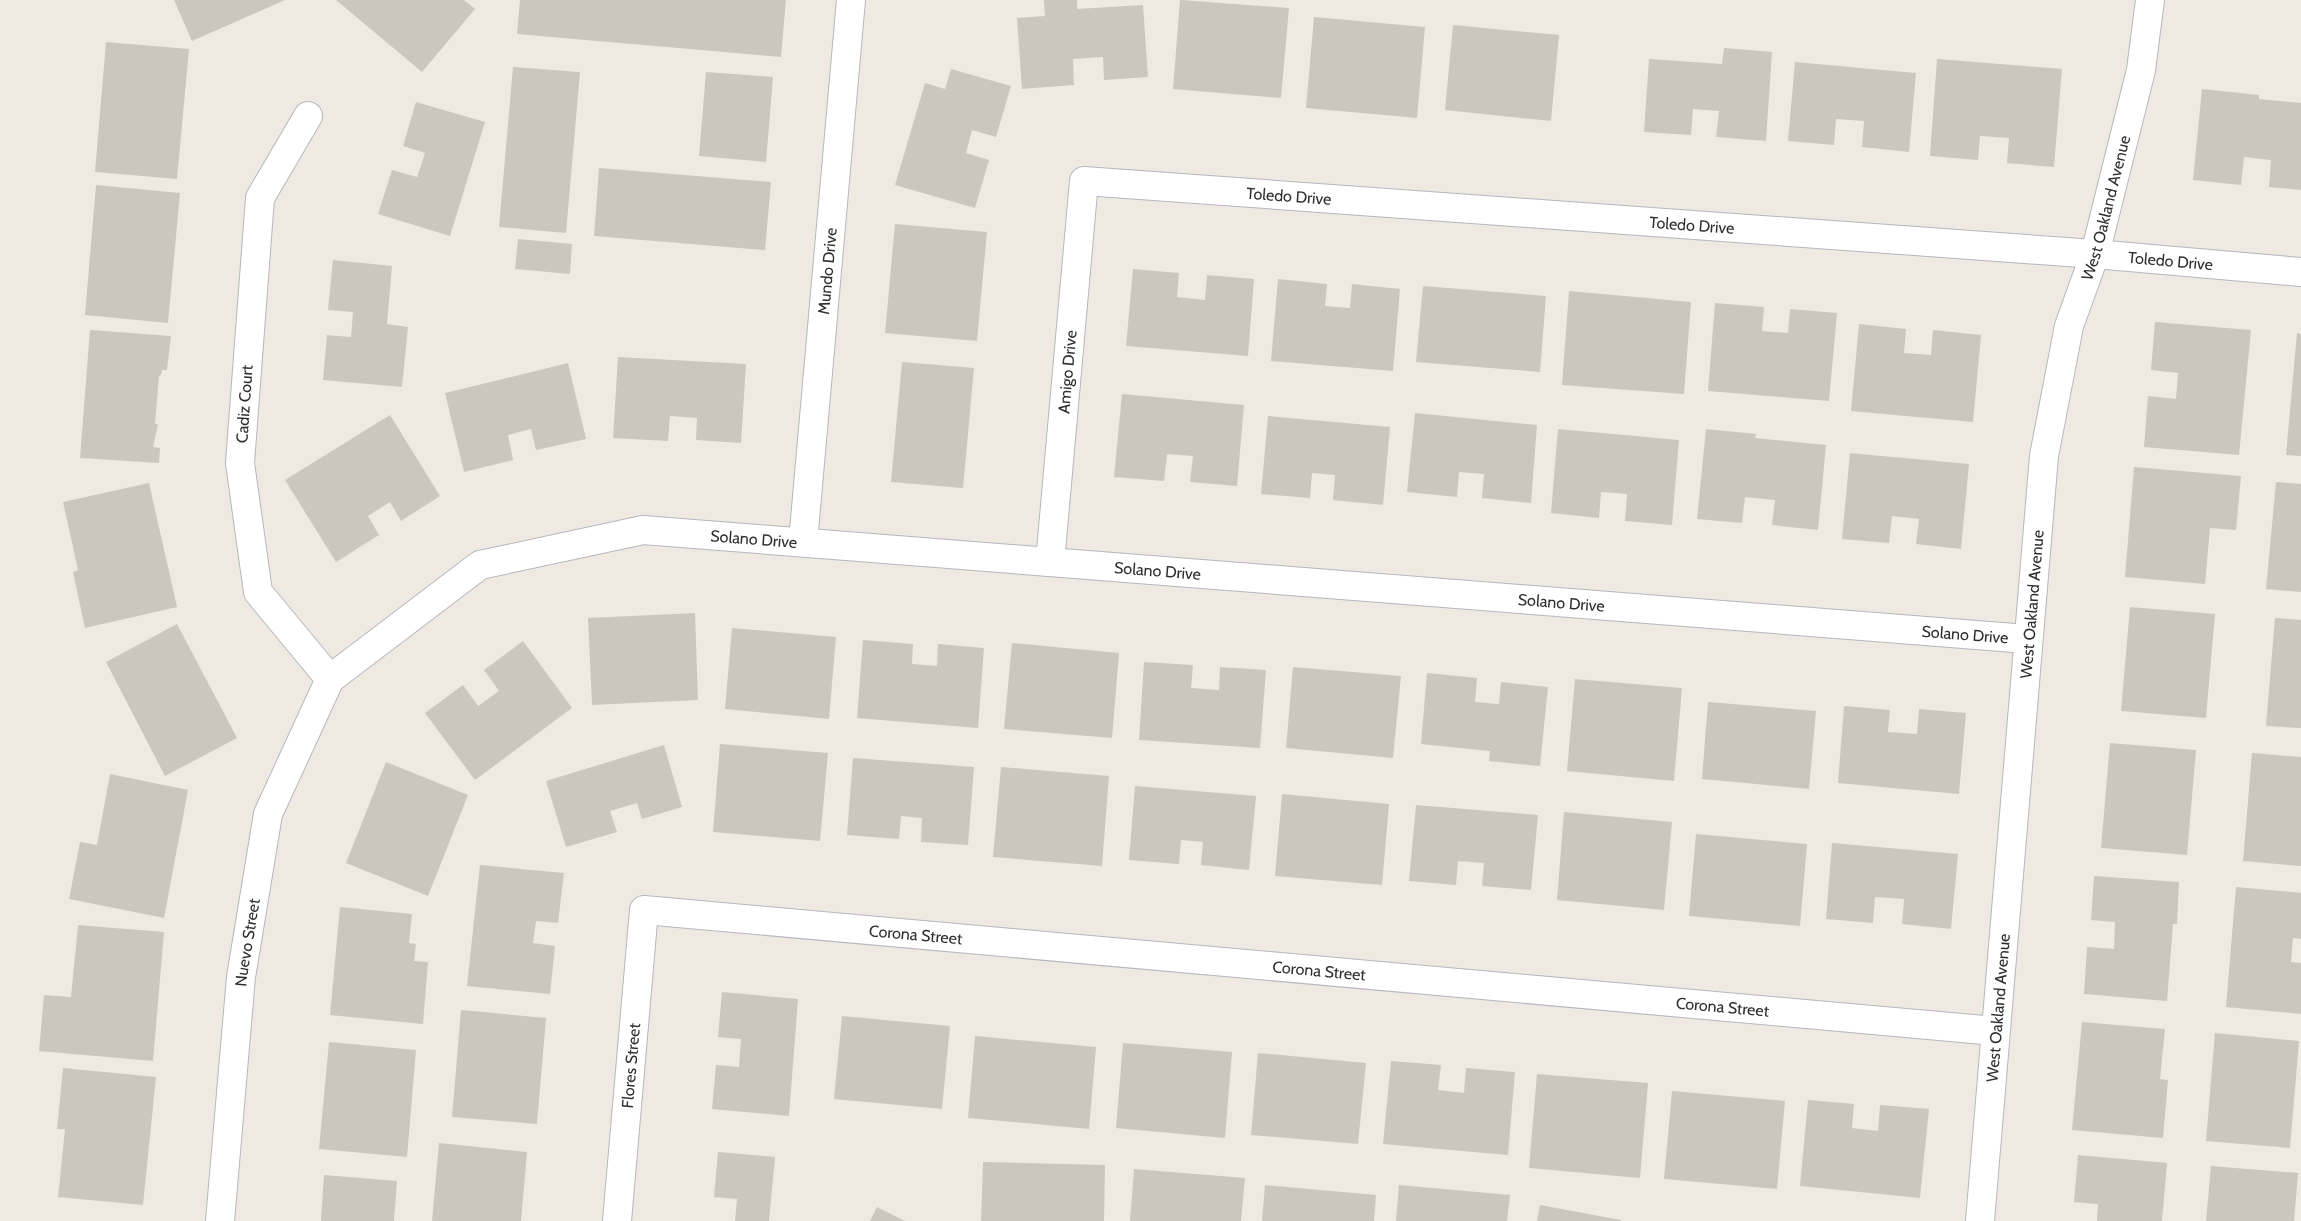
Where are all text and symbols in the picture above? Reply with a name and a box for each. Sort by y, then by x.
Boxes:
street label: West Oakland Avenue [2077,134,2134,283]
street label: Toledo Drive [1246,184,1332,209]
street label: Toledo Drive [1649,213,1735,238]
street label: Mundo Drive [814,227,841,315]
street label: Toledo Drive [2127,248,2214,274]
street label: Amigo Drive [1054,329,1081,414]
street label: Cadiz Court [232,364,257,444]
street label: Solano Drive [710,526,798,552]
street label: West Oakland Avenue [2016,529,2048,679]
street label: Solano Drive [1113,558,1202,584]
street label: Solano Drive [1517,590,1605,616]
street label: Solano Drive [1921,622,2009,648]
street label: Nuevo Street [231,896,264,987]
street label: Corona Street [868,921,964,949]
street label: West Oakland Avenue [1983,933,2014,1083]
street label: Corona Street [1272,957,1367,985]
street label: Corona Street [1675,993,1771,1021]
street label: Flores Street [618,1022,644,1109]

